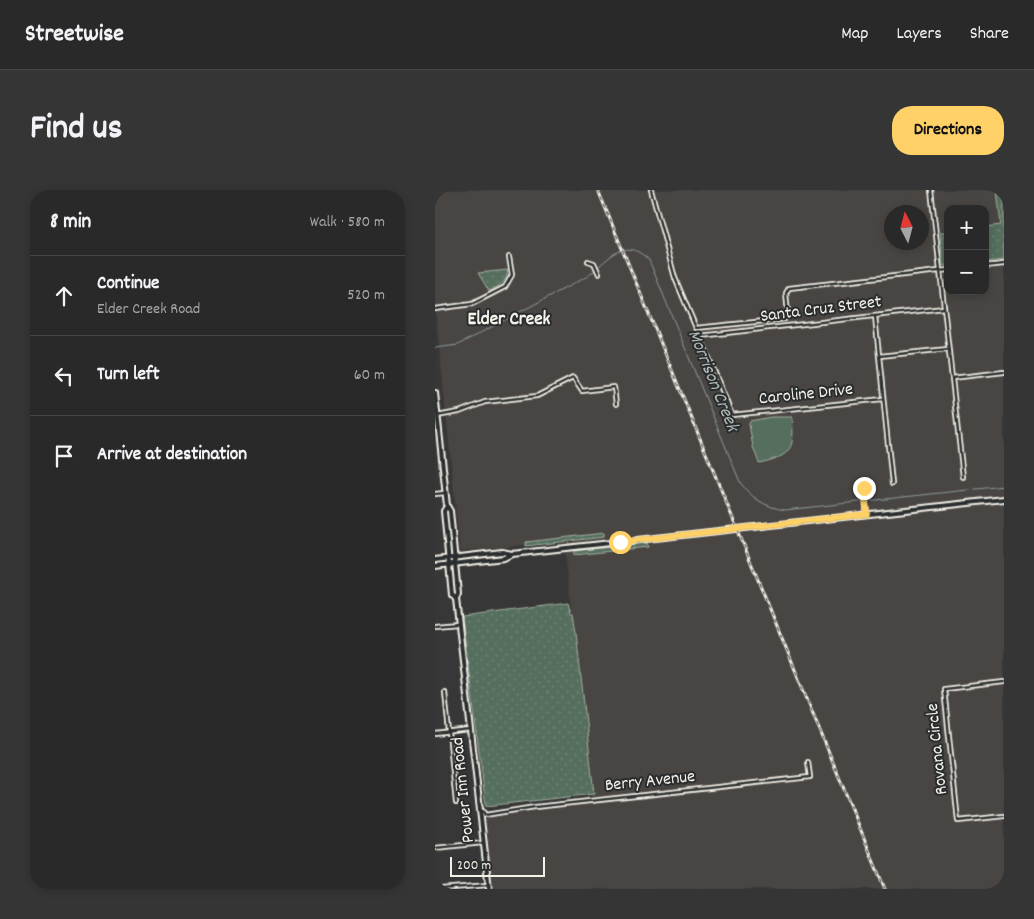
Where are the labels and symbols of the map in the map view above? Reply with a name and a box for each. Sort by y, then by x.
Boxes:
north arrow [884,205,929,250]
street label: Santa Cruz Street [759,290,883,330]
district label: Elder Creek [468,307,551,334]
water label: Morrison Creek [679,326,746,438]
street label: Caroline Drive [758,378,854,412]
route end [853,477,876,500]
route start [609,531,632,554]
street label: Rovana Circle [921,702,955,796]
street label: Power Inn Road [446,736,482,844]
street label: Berry Avenue [604,765,696,799]
scale bar [450,854,545,877]

